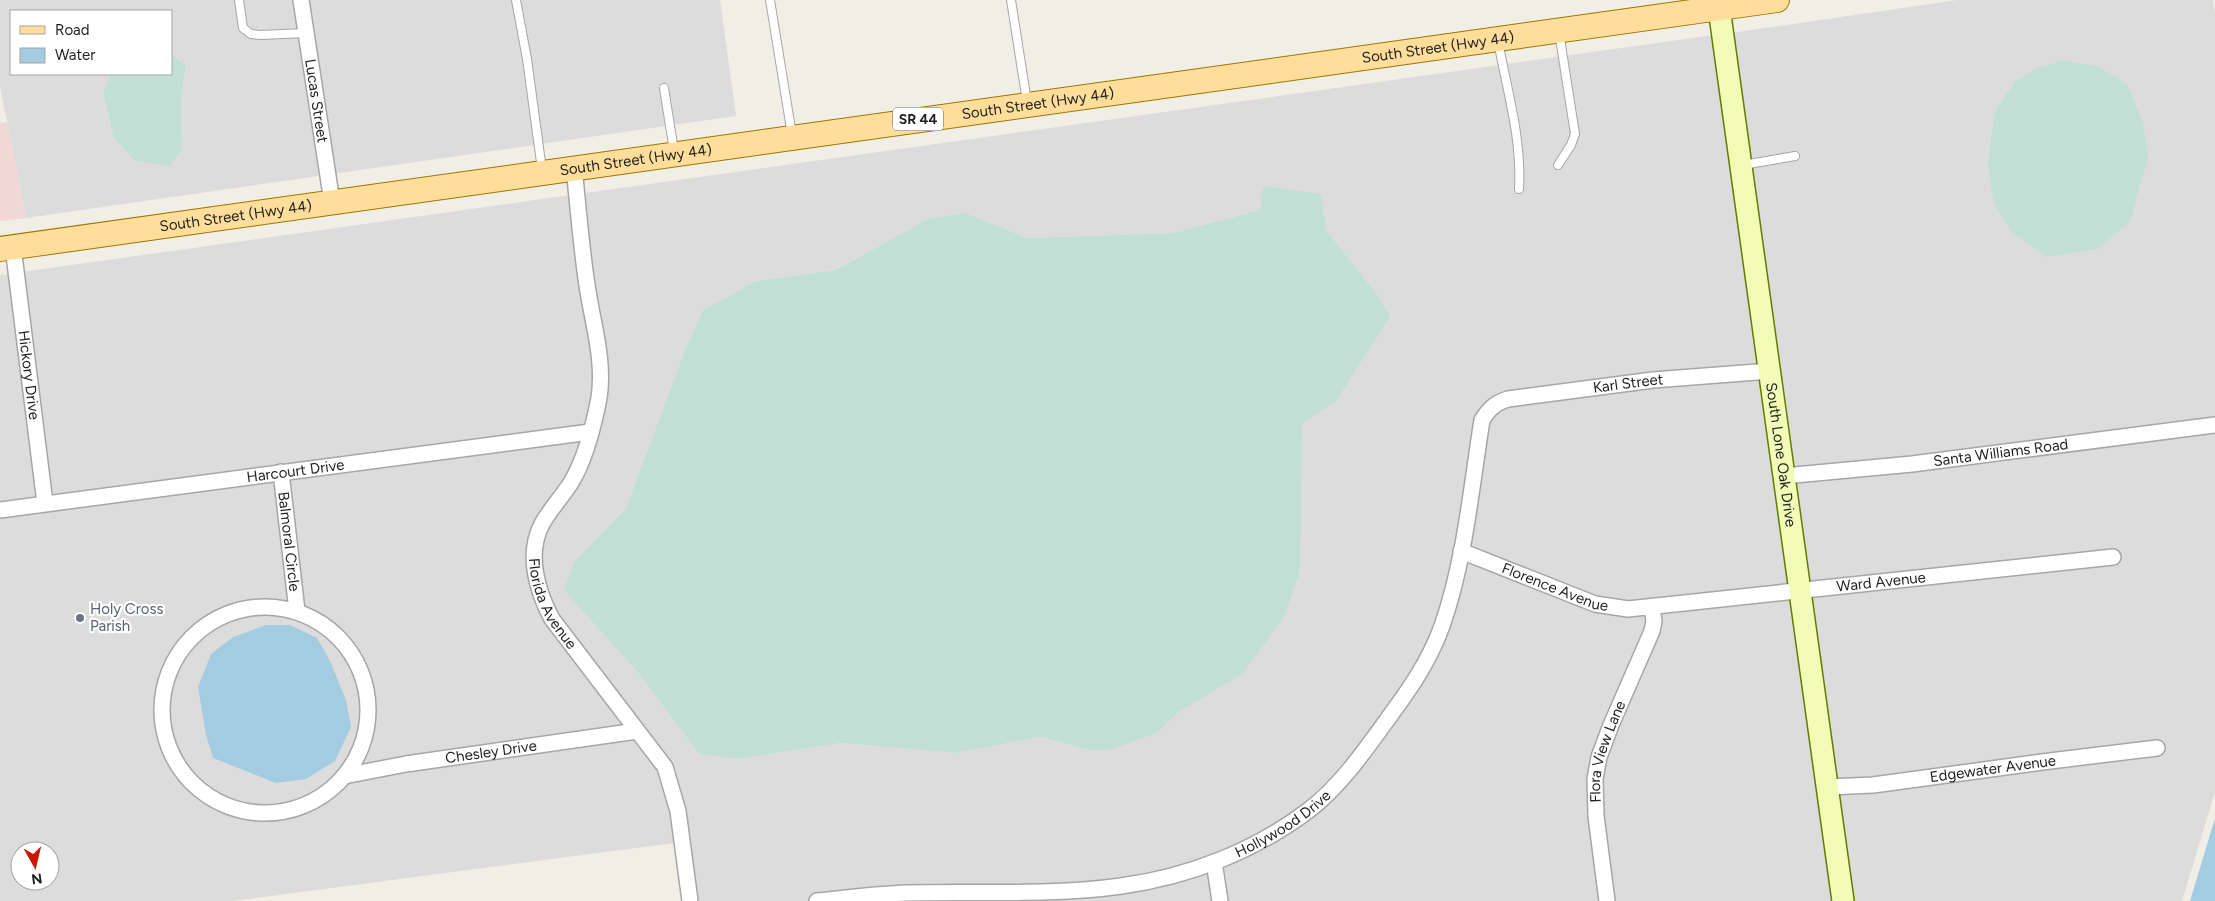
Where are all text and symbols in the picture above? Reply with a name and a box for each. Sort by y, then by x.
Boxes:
legend [10,10,172,75]
text: Road [55,21,90,39]
street label: South Street (Hwy 44) [1361,28,1515,67]
text: Water [55,46,95,64]
street label: Lucas Street [301,58,332,144]
street label: South Street (Hwy 44) [961,84,1115,123]
road number: SR 44 [893,108,943,130]
street label: South Street (Hwy 44) [558,140,713,179]
street label: South Street (Hwy 44) [158,196,313,236]
street label: Hickory Drive [14,329,44,421]
street label: Karl Street [1592,370,1664,397]
street label: South Lone Oak Drive [1762,381,1800,528]
street label: Santa Williams Road [1932,435,2069,470]
street label: Harcourt Drive [245,456,345,486]
street label: Balmoral Circle [274,491,304,592]
street label: Florida Avenue [525,557,581,653]
street label: Florence Avenue [1499,559,1609,615]
street label: Ward Avenue [1835,568,1927,596]
place label: Holy Cross Parish [90,600,163,635]
marker: Holy Cross Parish [74,612,86,624]
street label: Flora View Lane [1586,698,1630,803]
street label: Chesley Drive [444,736,538,767]
street label: Edgewater Avenue [1929,751,2057,786]
street label: Hollywood Drive [1232,787,1335,861]
north arrow [10,841,60,891]
text: N [30,869,43,888]

